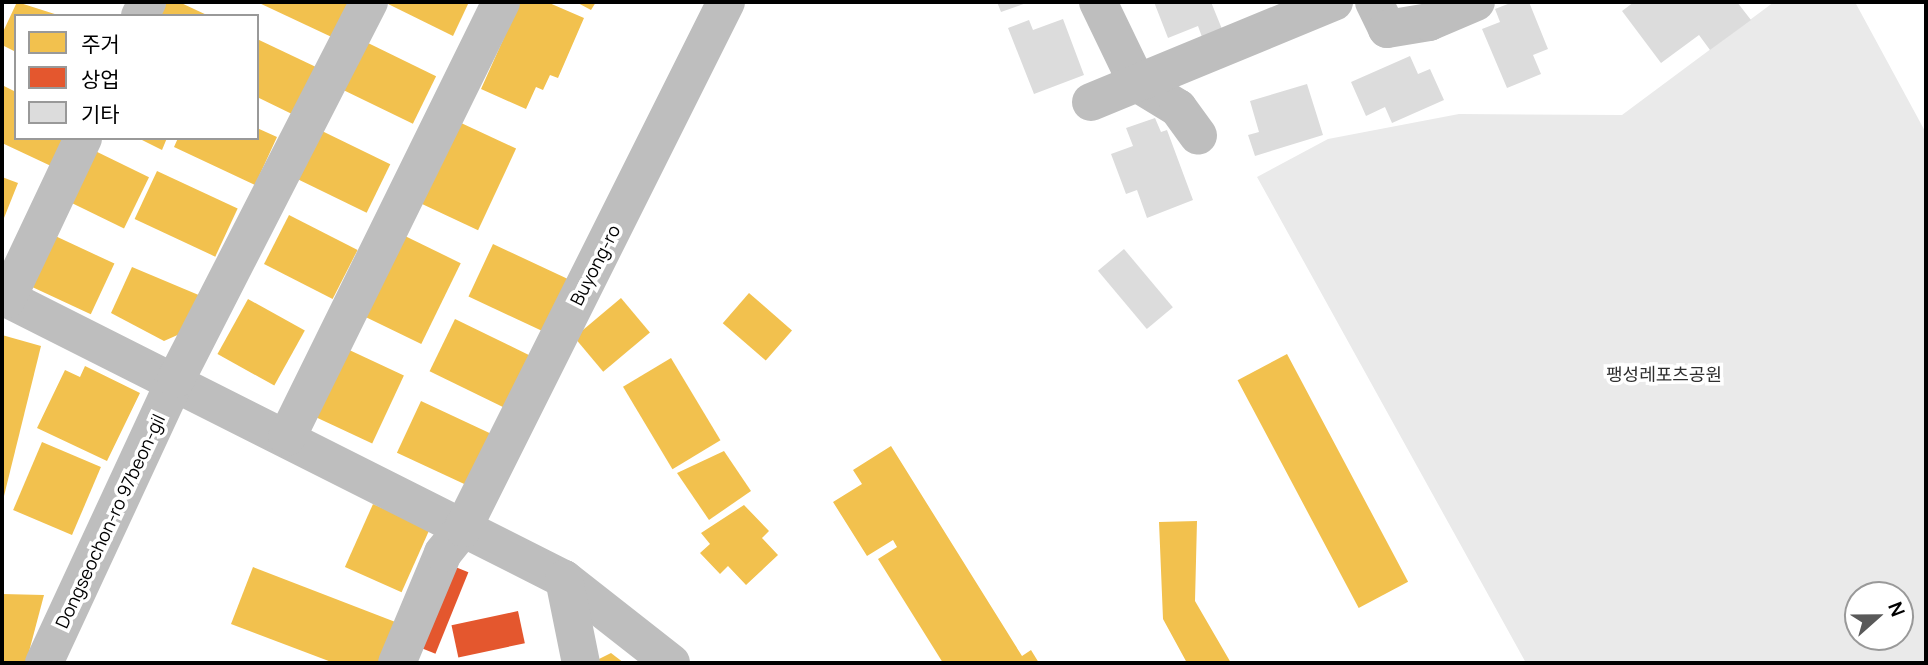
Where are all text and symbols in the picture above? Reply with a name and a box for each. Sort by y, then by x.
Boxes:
legend [14,14,259,140]
text: 주거 [81,30,120,58]
text: 상업 [81,65,120,93]
text: 기타 [81,100,120,128]
street label: Buyong-ro [566,221,624,309]
park label: 팽성레포츠공원 [1606,363,1722,385]
street label: Dongseochon-ro 97beon-gil [51,410,169,632]
north arrow [1844,581,1914,651]
text: N [1882,598,1911,620]

